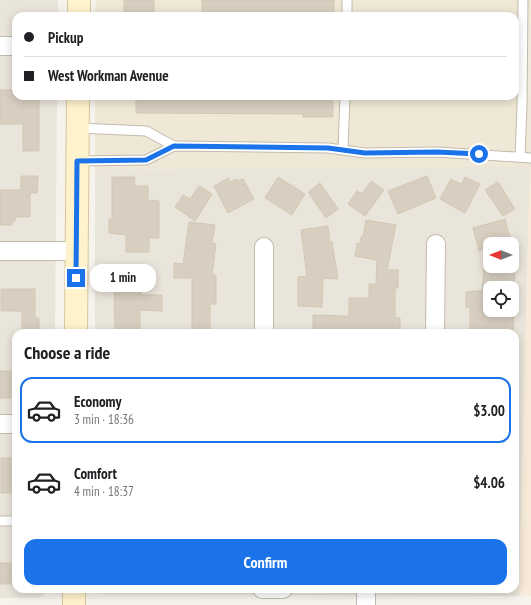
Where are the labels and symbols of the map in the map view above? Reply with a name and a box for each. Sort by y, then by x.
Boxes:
route start [470,145,488,163]
north arrow [483,237,519,273]
callout: 1 min [90,264,156,292]
route end [67,269,85,287]

